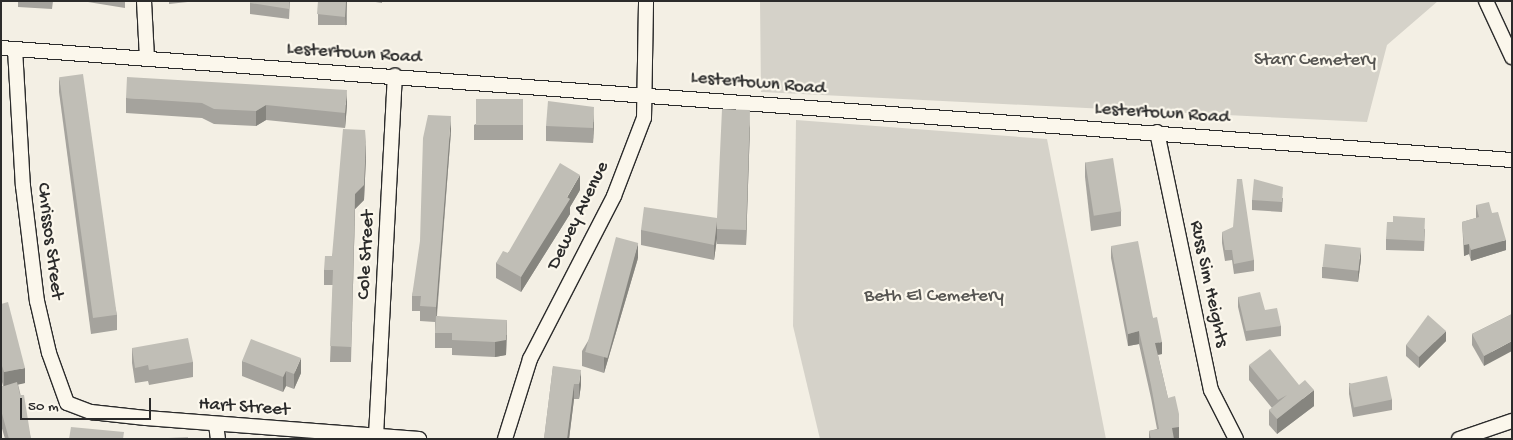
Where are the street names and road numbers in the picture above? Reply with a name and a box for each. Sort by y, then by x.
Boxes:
street label: Lestertown Road [286,38,422,70]
street label: Lestertown Road [690,67,826,101]
street label: Lestertown Road [1094,98,1230,130]
street label: Dewey Avenue [543,158,615,274]
street label: Chrissos Street [31,181,67,301]
street label: Cole Street [353,210,381,300]
street label: Russ Sim Heights [1183,219,1233,349]
street label: Hart Street [198,393,290,423]

